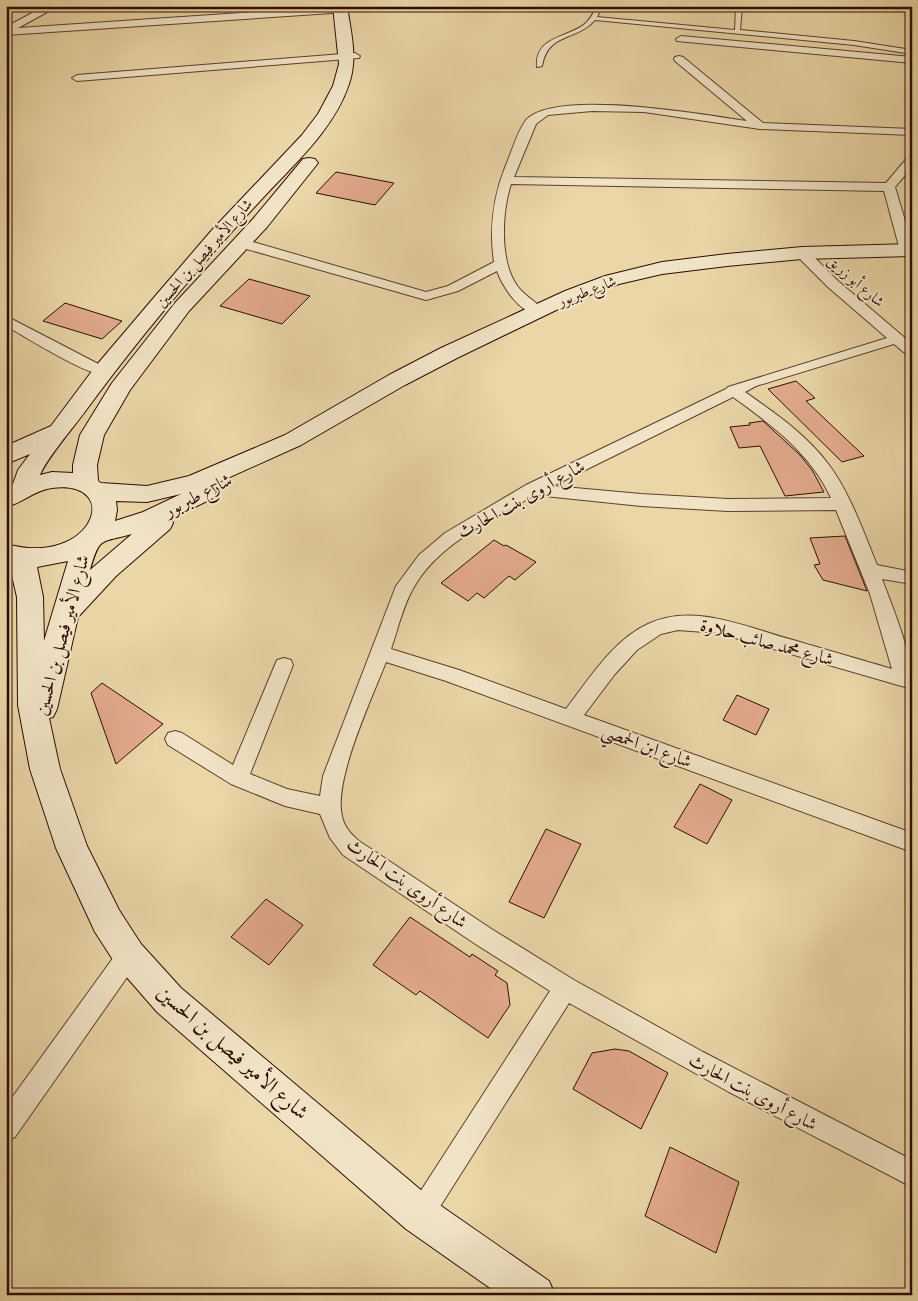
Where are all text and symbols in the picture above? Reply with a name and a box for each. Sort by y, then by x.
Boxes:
street label: شارع الأمير فيصل بن الحسين [151,194,259,314]
street label: شارع أبو زريق [821,250,889,314]
street label: شارع طبربور [553,272,620,315]
street label: شارع أروى بنت الحارث [452,453,591,547]
street label: شارع طبربور [159,469,237,526]
street label: شارع الأمير فيصل بن الحسين [28,552,98,719]
street label: شارع محمد صائب حلاوة [697,614,836,674]
street label: شارع ابن الحمصي [597,720,695,778]
street label: شارع أروى بنت الحارث [340,832,473,936]
street label: شارع الأمير فيصل بن الحسين [148,977,316,1129]
street label: شارع أروى بنت الحارث [683,1047,822,1139]

